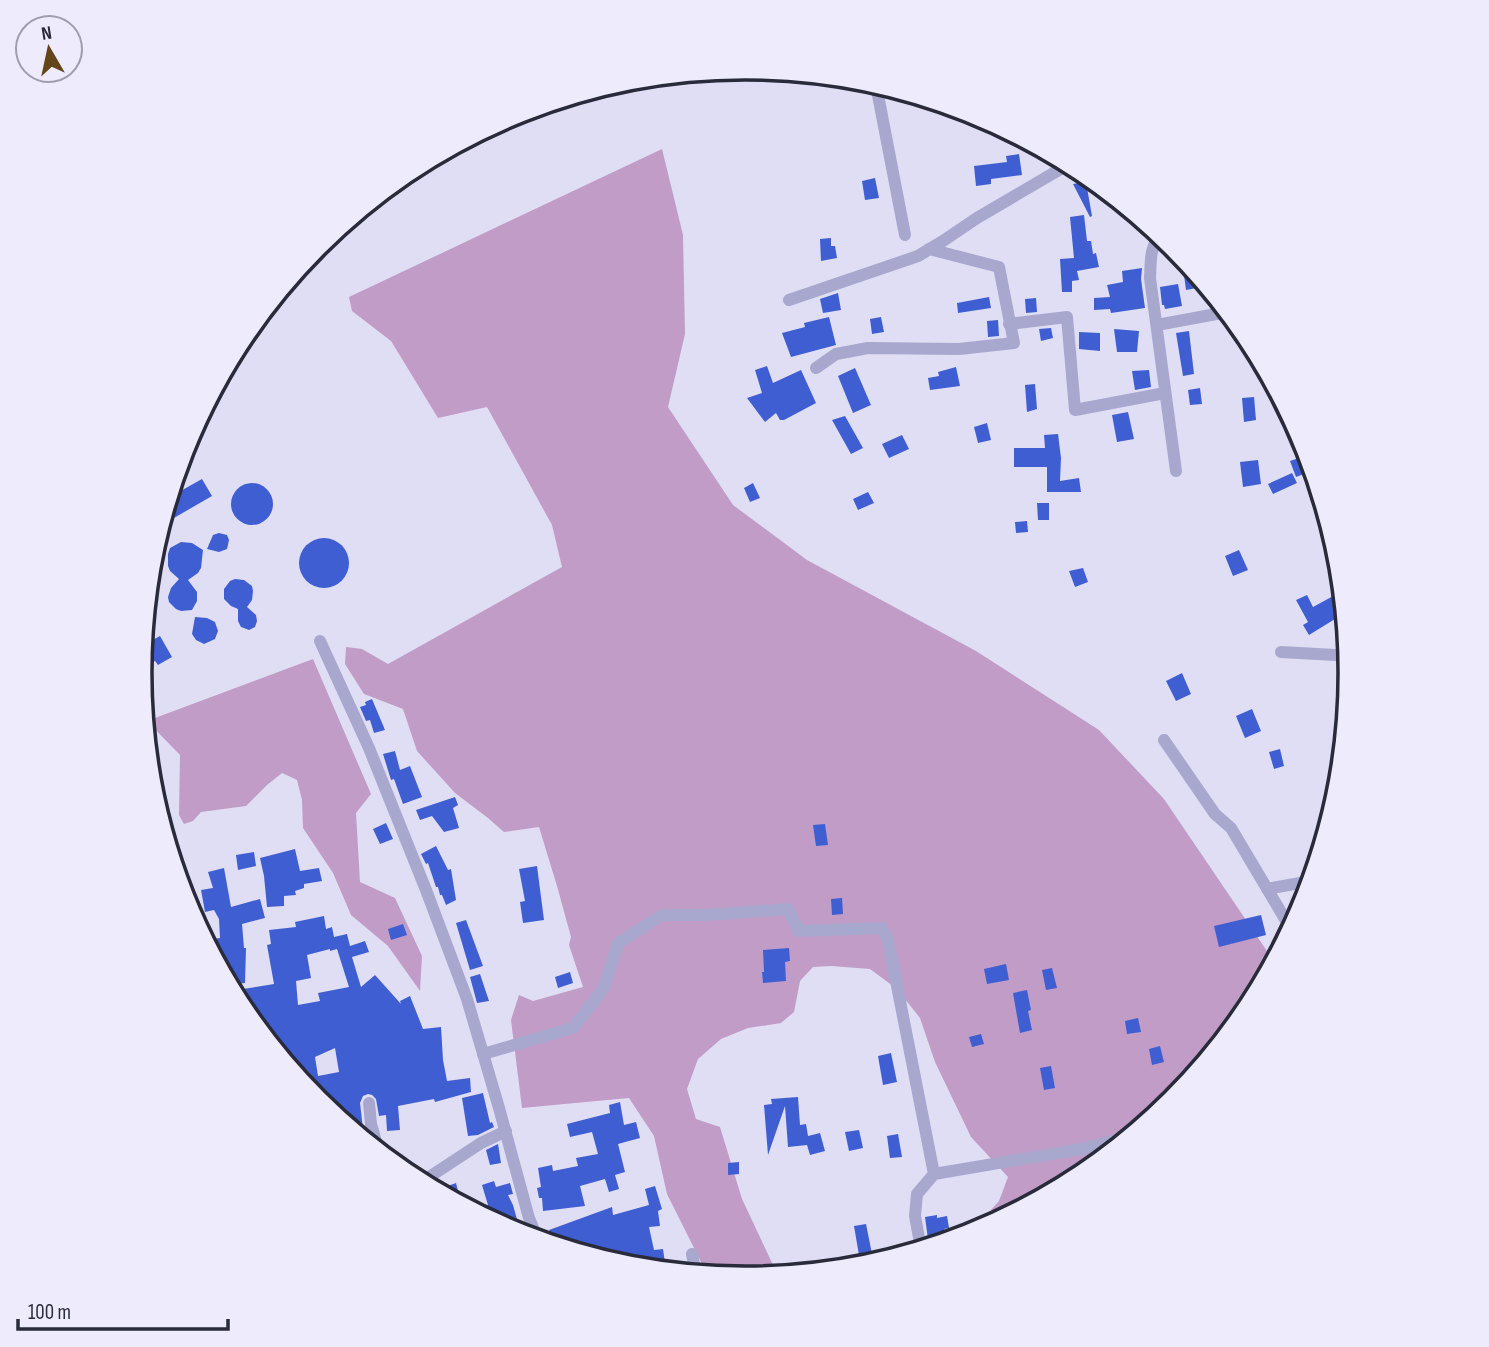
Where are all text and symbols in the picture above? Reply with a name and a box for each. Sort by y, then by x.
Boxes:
north arrow [14,14,84,84]
text: N [40,22,53,46]
scale bar [18,1288,228,1332]
text: 100 m [28,1300,71,1325]

